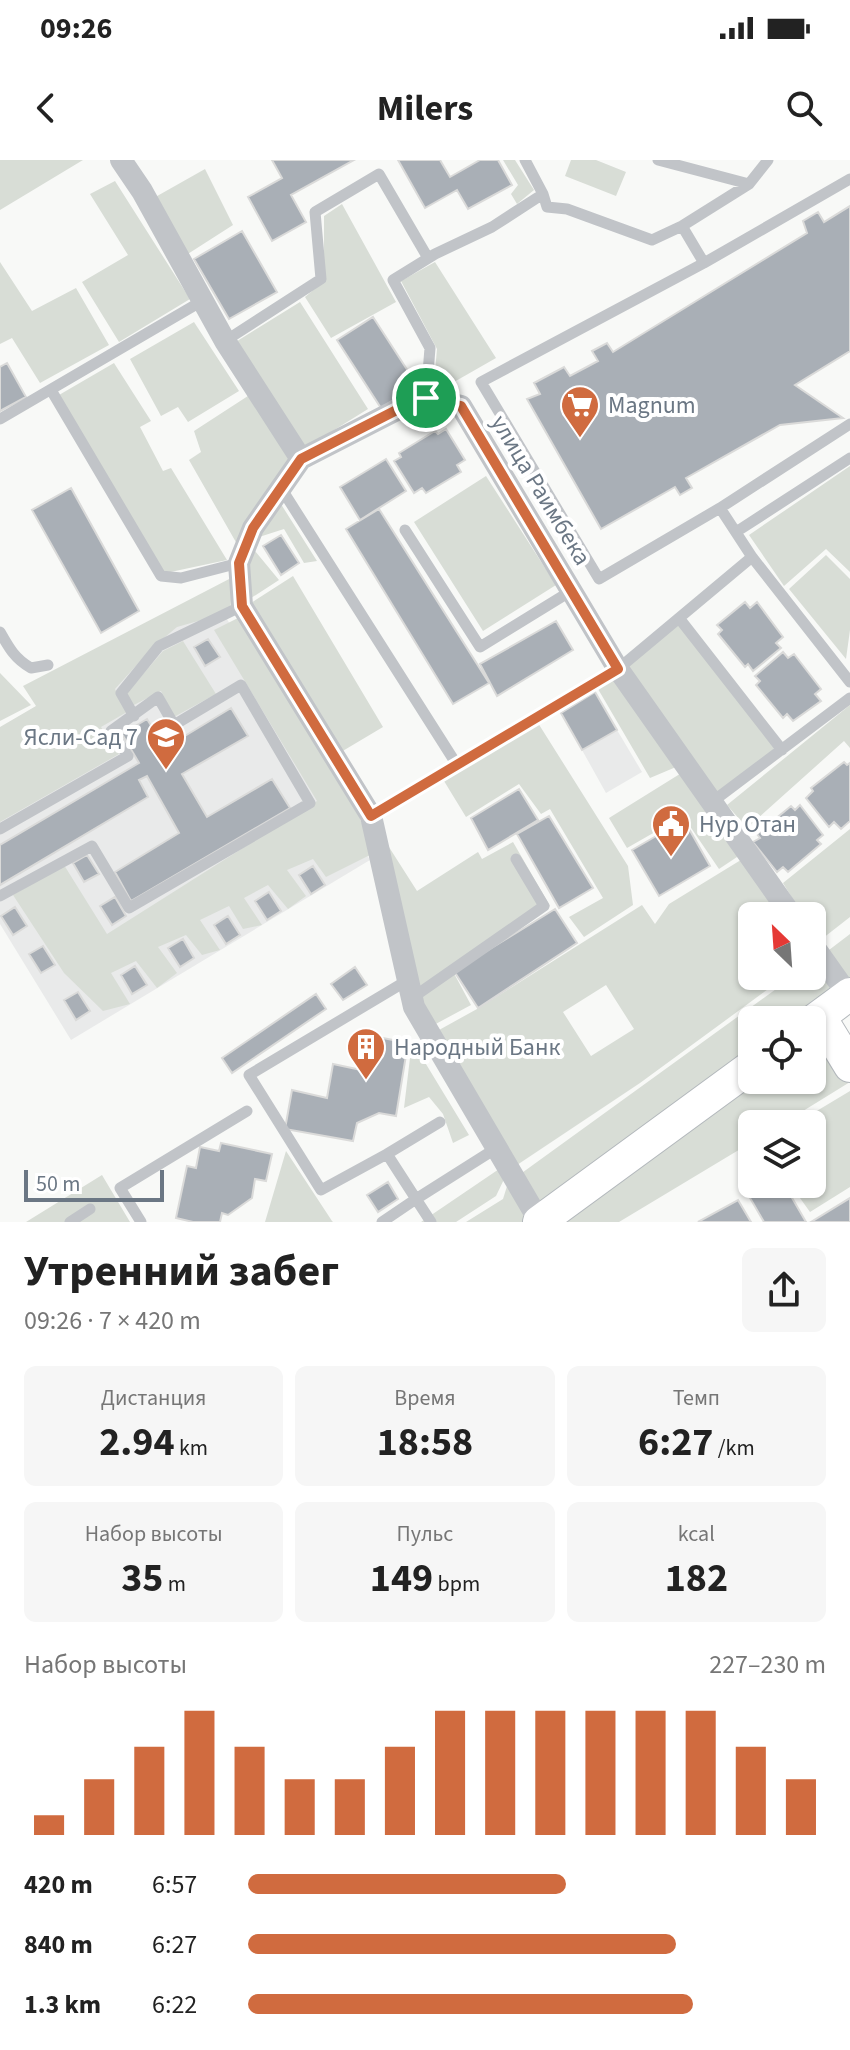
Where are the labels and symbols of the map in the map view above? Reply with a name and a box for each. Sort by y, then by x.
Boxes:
pin [392,364,460,432]
supermarket icon: Magnum [559,384,601,439]
place label: Magnum [608,388,696,423]
street label: улица Раимбека [482,408,599,572]
school or university icon: Ясли-Сад 7 [145,716,187,771]
place label: Ясли-Сад 7 [24,720,138,755]
public building icon: Нур Отан [650,803,692,858]
place label: Нур Отан [699,807,796,842]
north arrow [738,902,826,990]
building icon: Народный Банк [345,1026,387,1081]
place label: Народный Банк [394,1030,560,1065]
scale bar [24,1166,164,1202]

